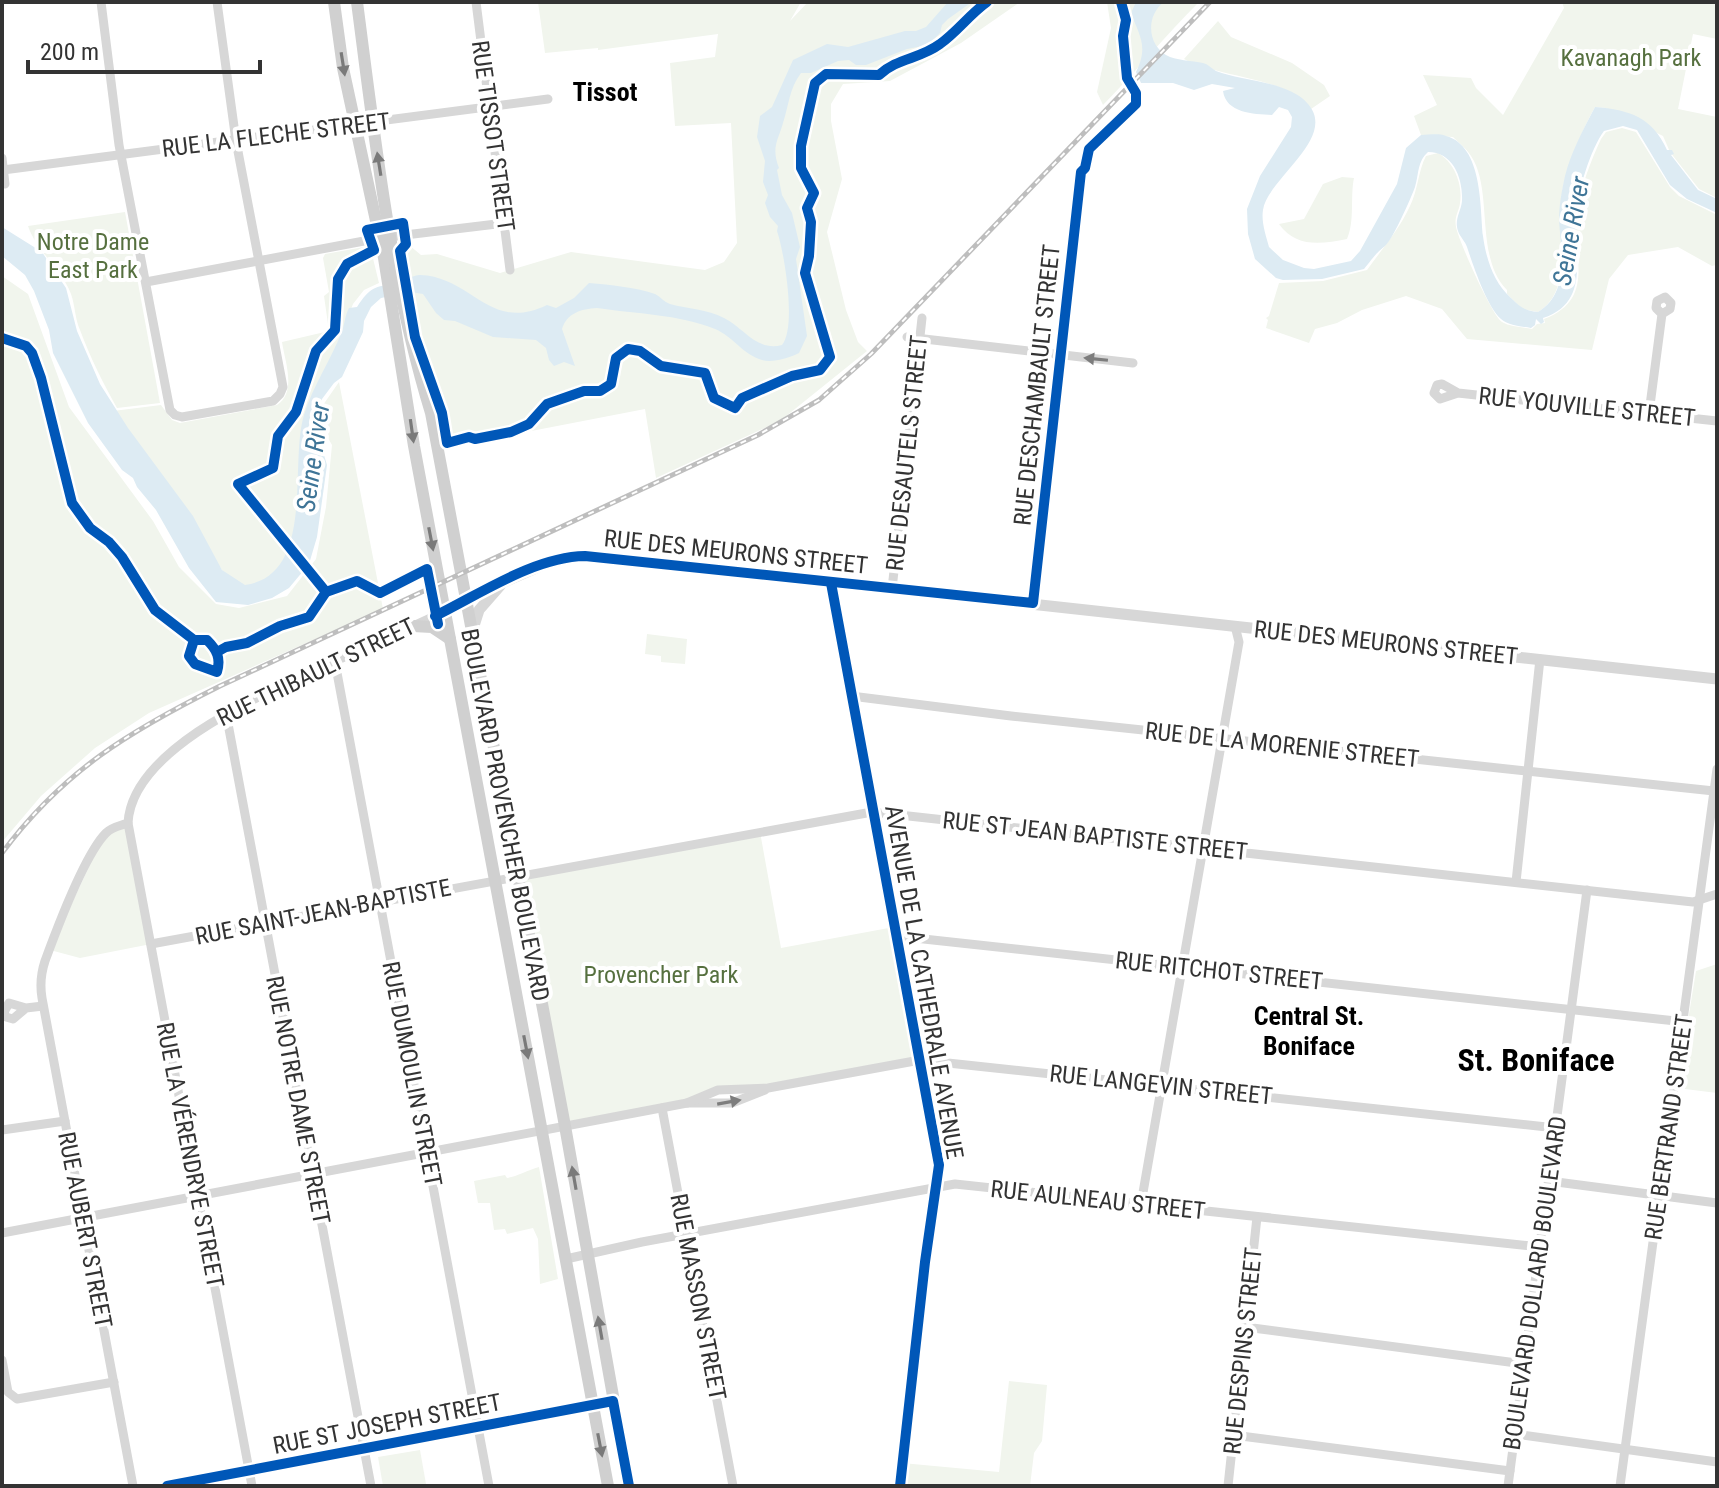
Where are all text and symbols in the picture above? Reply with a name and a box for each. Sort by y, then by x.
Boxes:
scale bar [28,24,260,74]
text: 200 m [40,38,99,66]
street label: RUE TISSOT STREET [466,39,520,233]
park label: Kavanagh Park [1561,44,1702,72]
one-way arrow [337,52,350,77]
district label: Tissot [572,77,638,107]
street label: RUE LA FLECHE STREET [160,107,392,163]
one-way arrow [372,151,385,176]
water label: Seine River [1547,173,1596,288]
park label: Notre Dame East Park [37,228,149,284]
street label: RUE DESCHAMBAULT STREET [1008,243,1066,527]
street label: RUE DESAUTELS STREET [881,334,933,572]
one-way arrow [1083,352,1108,365]
street label: RUE YOUVILLE STREET [1477,382,1697,432]
water label: Seine River [290,399,336,514]
one-way arrow [406,419,419,444]
street label: RUE DES MEURONS STREET [603,524,869,580]
one-way arrow [426,527,438,552]
street label: RUE THIBAULT STREET [212,612,420,732]
street label: RUE DES MEURONS STREET [1253,615,1519,671]
street label: BOULEVARD PROVENCHER BOULEVARD [455,626,555,1004]
street label: RUE DE LA MORENIE STREET [1144,717,1420,773]
street label: AVENUE DE LA CATHEDRALE AVENUE [879,803,969,1161]
street label: RUE ST JEAN BAPTISTE STREET [941,806,1249,866]
street label: RUE SAINT-JEAN-BAPTISTE [193,873,453,951]
street label: RUE RITCHOT STREET [1114,946,1324,996]
street label: RUE DUMOULIN STREET [376,959,448,1189]
park label: Provencher Park [584,961,739,989]
street label: RUE NOTRE DAME STREET [260,973,336,1227]
district label: Central St. Boniface [1254,1001,1364,1061]
street label: RUE BERTRAND STREET [1639,1012,1699,1242]
street label: RUE LA VÉRENDRYE STREET [151,1020,229,1290]
one-way arrow [521,1035,533,1060]
district label: St. Boniface [1457,1041,1615,1079]
street label: RUE LANGEVIN STREET [1048,1059,1274,1111]
one-way arrow [716,1096,741,1108]
street label: BOULEVARD DOLLARD BOULEVARD [1498,1114,1572,1452]
street label: RUE AUBERT STREET [52,1129,118,1331]
one-way arrow [567,1165,579,1190]
street label: RUE AULNEAU STREET [989,1175,1207,1225]
street label: RUE MASSON STREET [664,1191,732,1403]
street label: RUE DESPINS STREET [1218,1246,1268,1456]
one-way arrow [593,1315,605,1340]
street label: RUE ST JOSEPH STREET [270,1388,504,1460]
one-way arrow [594,1433,606,1458]

